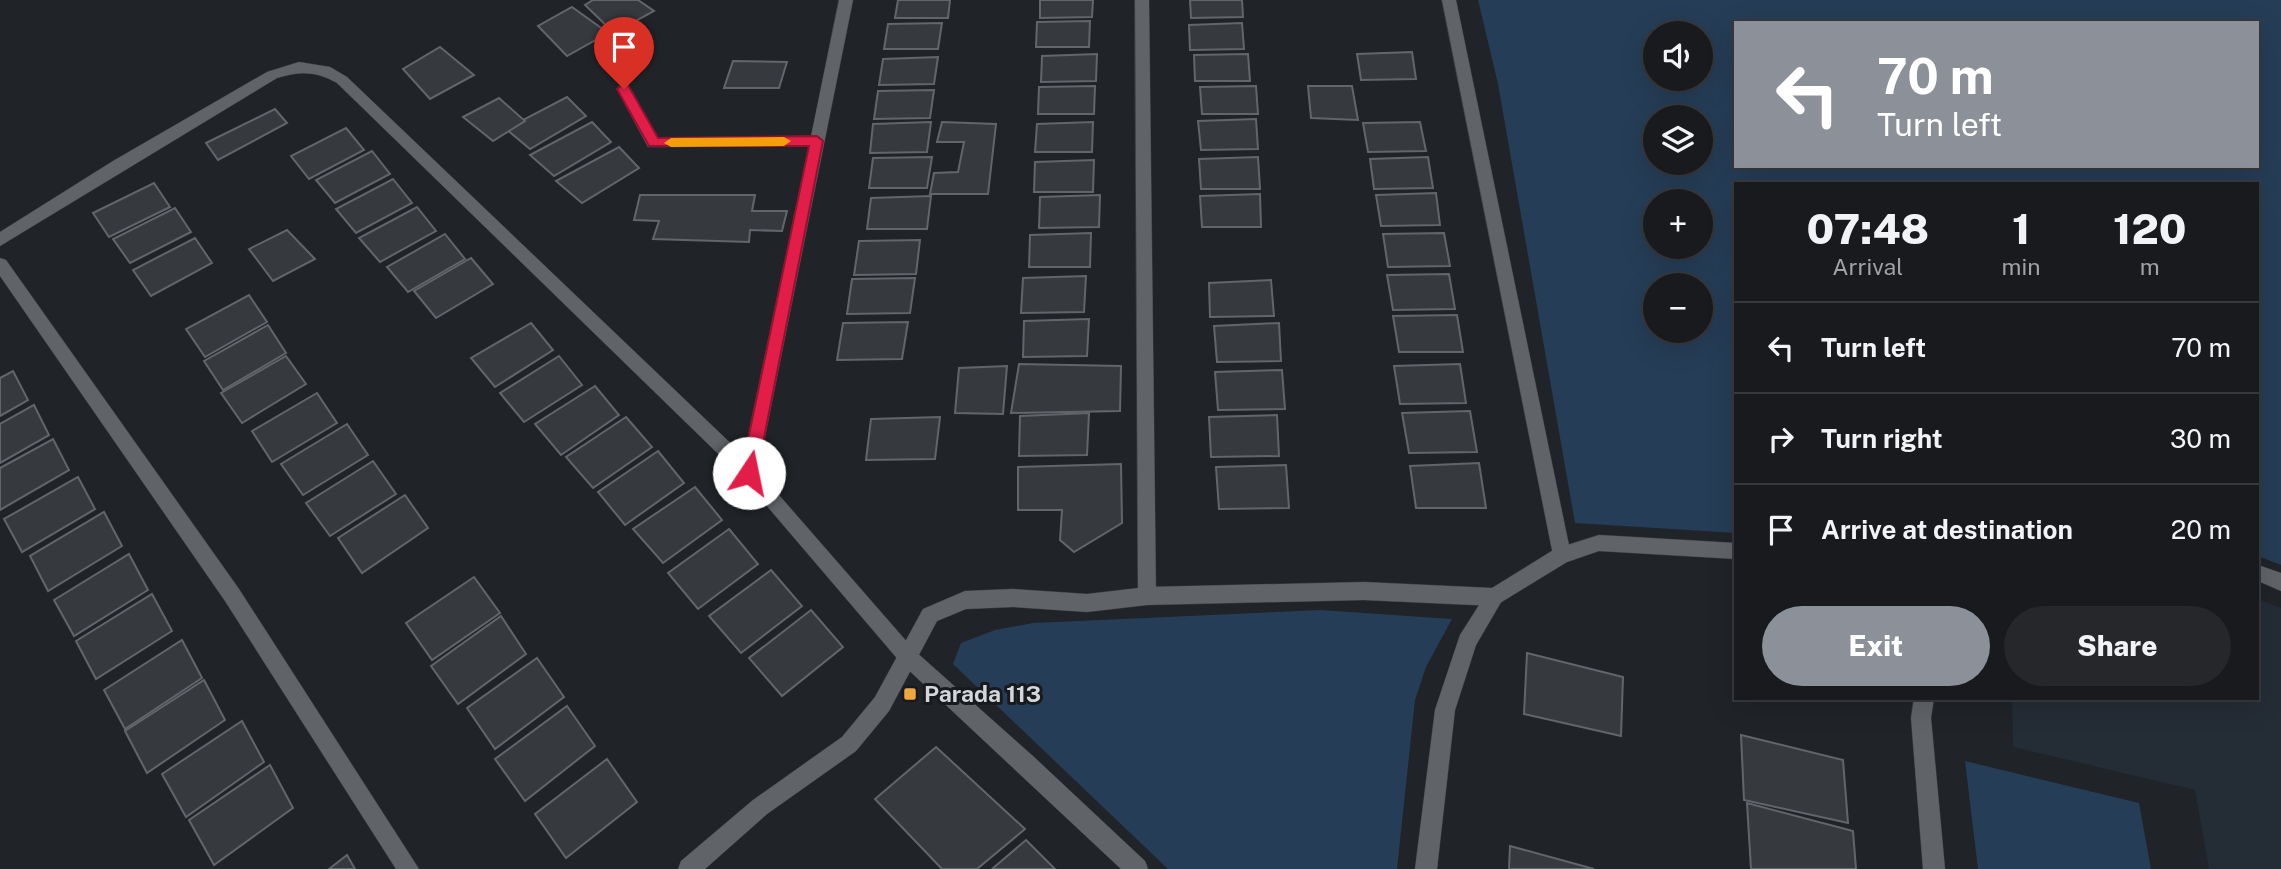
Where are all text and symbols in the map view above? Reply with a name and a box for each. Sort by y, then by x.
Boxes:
pin [594,17,654,89]
map controls [1643,21,1713,343]
button: sound [1643,21,1713,91]
icon: arrive [605,28,643,66]
text: 70 m [1877,47,1994,105]
icon: left [1762,49,1853,140]
button: layers [1643,105,1713,175]
text: Turn left [1877,106,2002,143]
button: + [1643,189,1713,259]
text: 07:48 [1806,204,1929,253]
text: 1 [2012,204,2030,253]
text: 120 [2113,204,2187,253]
text: Arrival [1832,253,1903,280]
text: min [2002,253,2041,280]
text: m [2140,253,2160,280]
button: − [1643,273,1713,343]
icon: left [1762,329,1800,367]
text: Turn left [1821,332,1926,363]
text: 70 m [2171,332,2231,363]
icon: right [1762,420,1800,458]
text: Turn right [1821,423,1943,454]
text: 30 m [2170,423,2231,454]
position arrow [712,436,786,510]
icon: arrive [1762,511,1800,549]
text: Arrive at destination [1821,514,2073,545]
text: 20 m [2171,514,2231,545]
button: Exit [1762,606,1990,686]
button: Share [2004,606,2231,686]
place label: Parada 113 [924,680,1041,707]
marker: Parada 113 [902,686,918,702]

